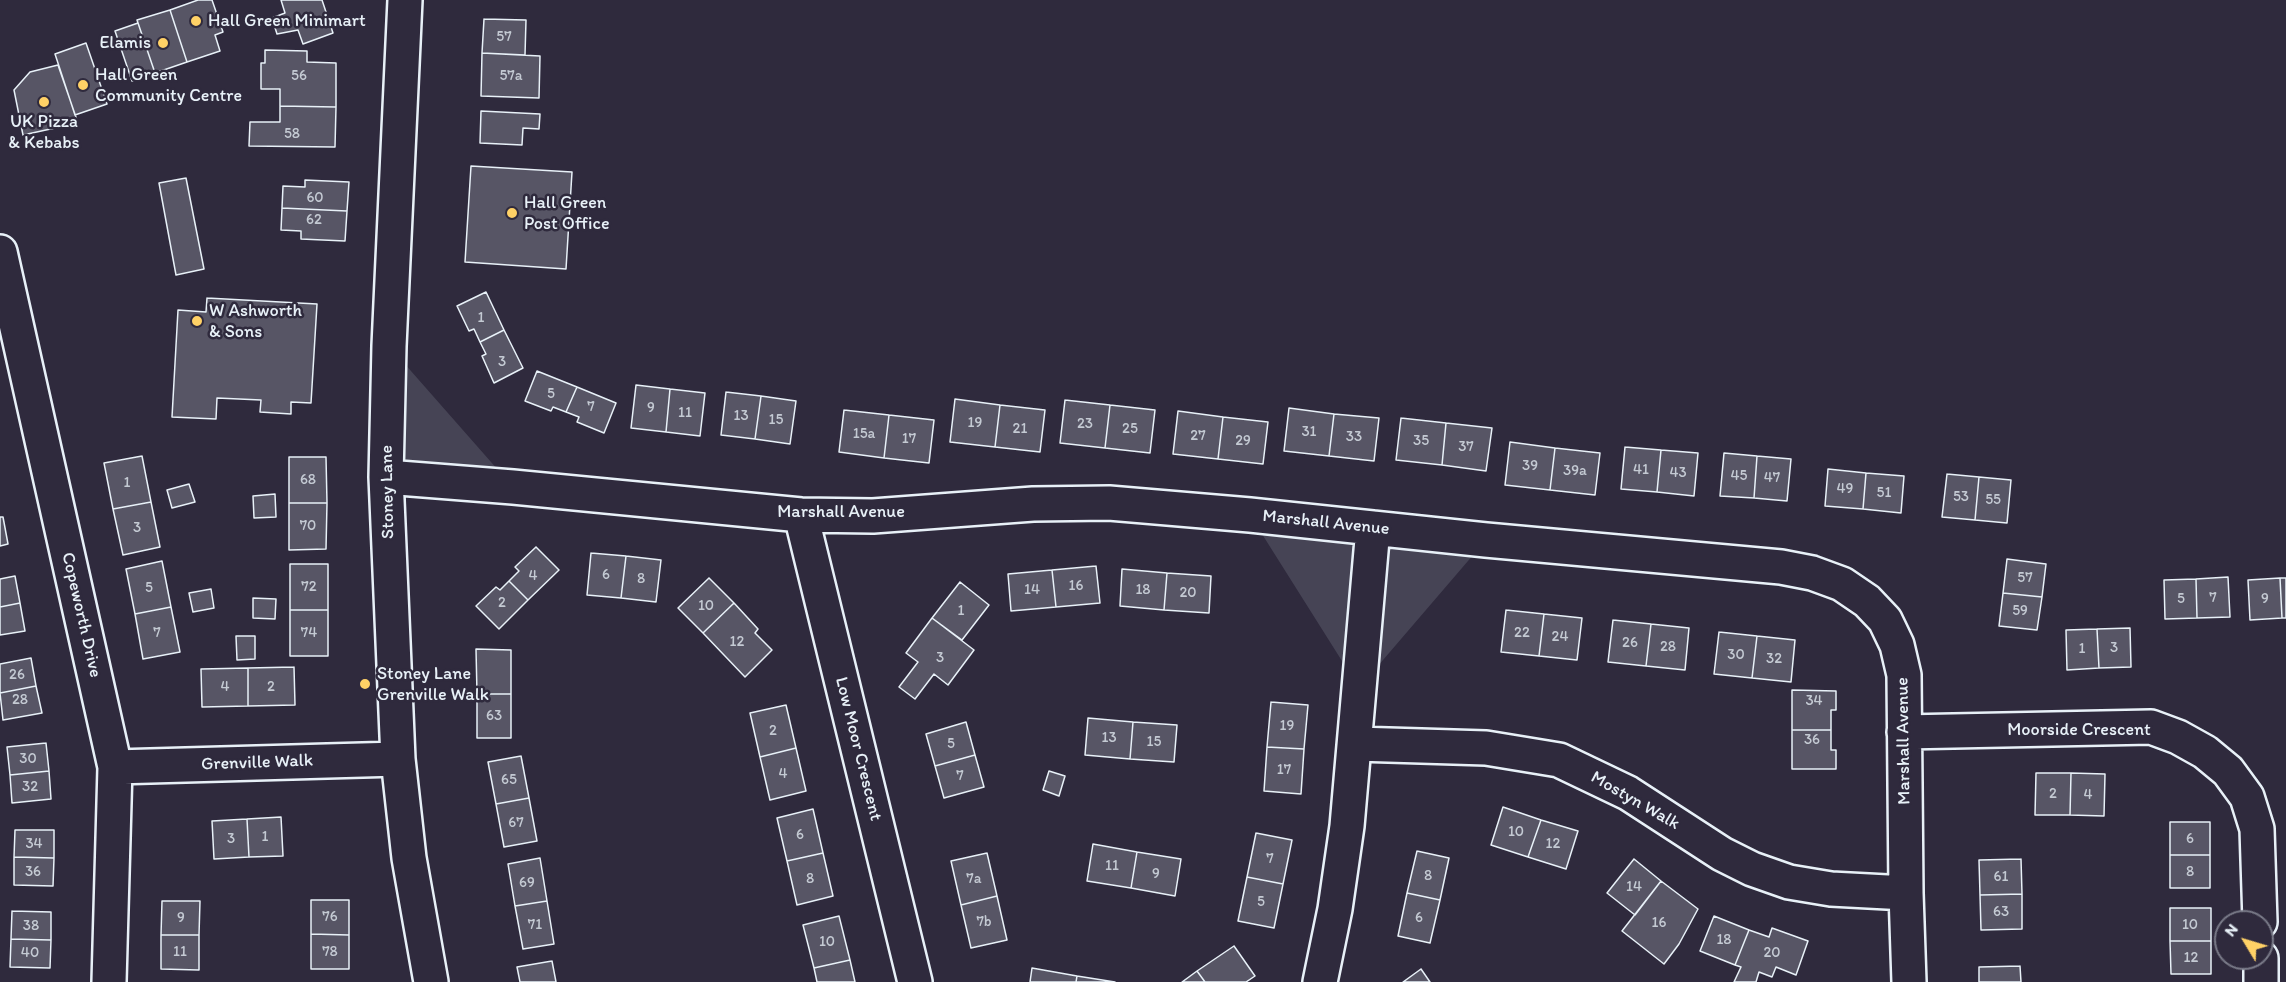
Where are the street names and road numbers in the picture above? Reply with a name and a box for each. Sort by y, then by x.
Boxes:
street label: Stoney Lane [376,445,400,539]
street label: Marshall Avenue [777,501,905,523]
street label: Marshall Avenue [1261,506,1391,540]
street label: Copeworth Drive [56,550,106,680]
street label: Low Moor Crescent [830,675,886,823]
street label: Marshall Avenue [1892,677,1916,805]
street label: Moorside Crescent [2007,719,2151,741]
street label: Grenville Walk [201,750,313,776]
street label: Mostyn Walk [1587,767,1683,835]

